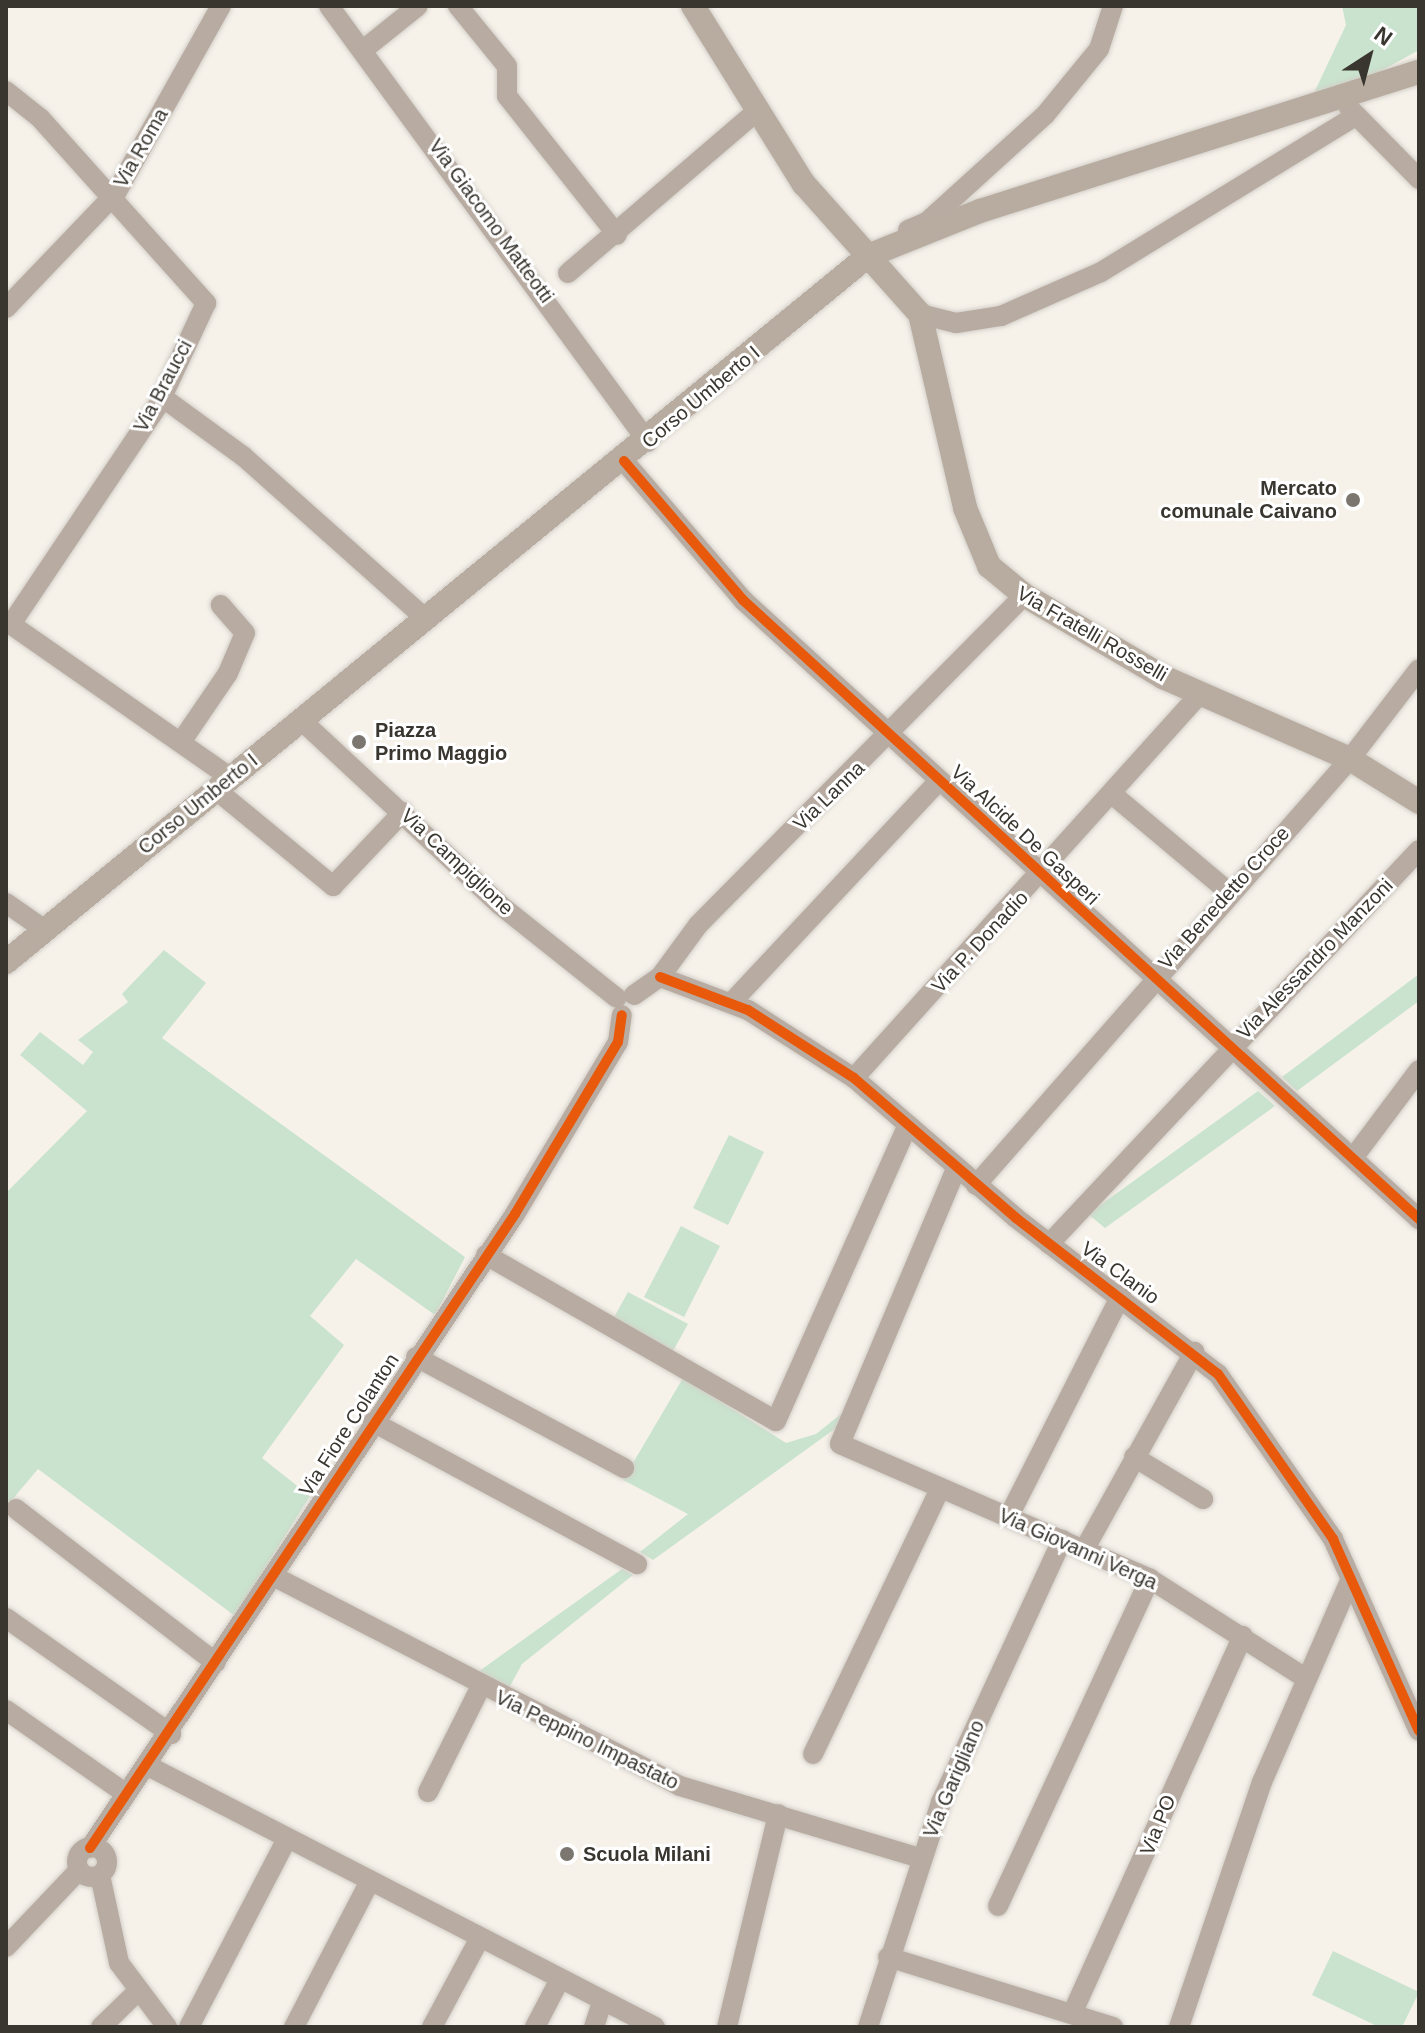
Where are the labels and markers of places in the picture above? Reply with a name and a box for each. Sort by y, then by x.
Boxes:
place label: Mercato comunale Caivano [1160,476,1337,523]
marker: Mercato comunale Caivano [1344,491,1362,509]
place label: Piazza Primo Maggio [375,718,507,765]
marker: Piazza Primo Maggio [350,733,368,751]
place label: Scuola Milani [583,1842,711,1866]
marker: Scuola Milani [558,1845,576,1863]

